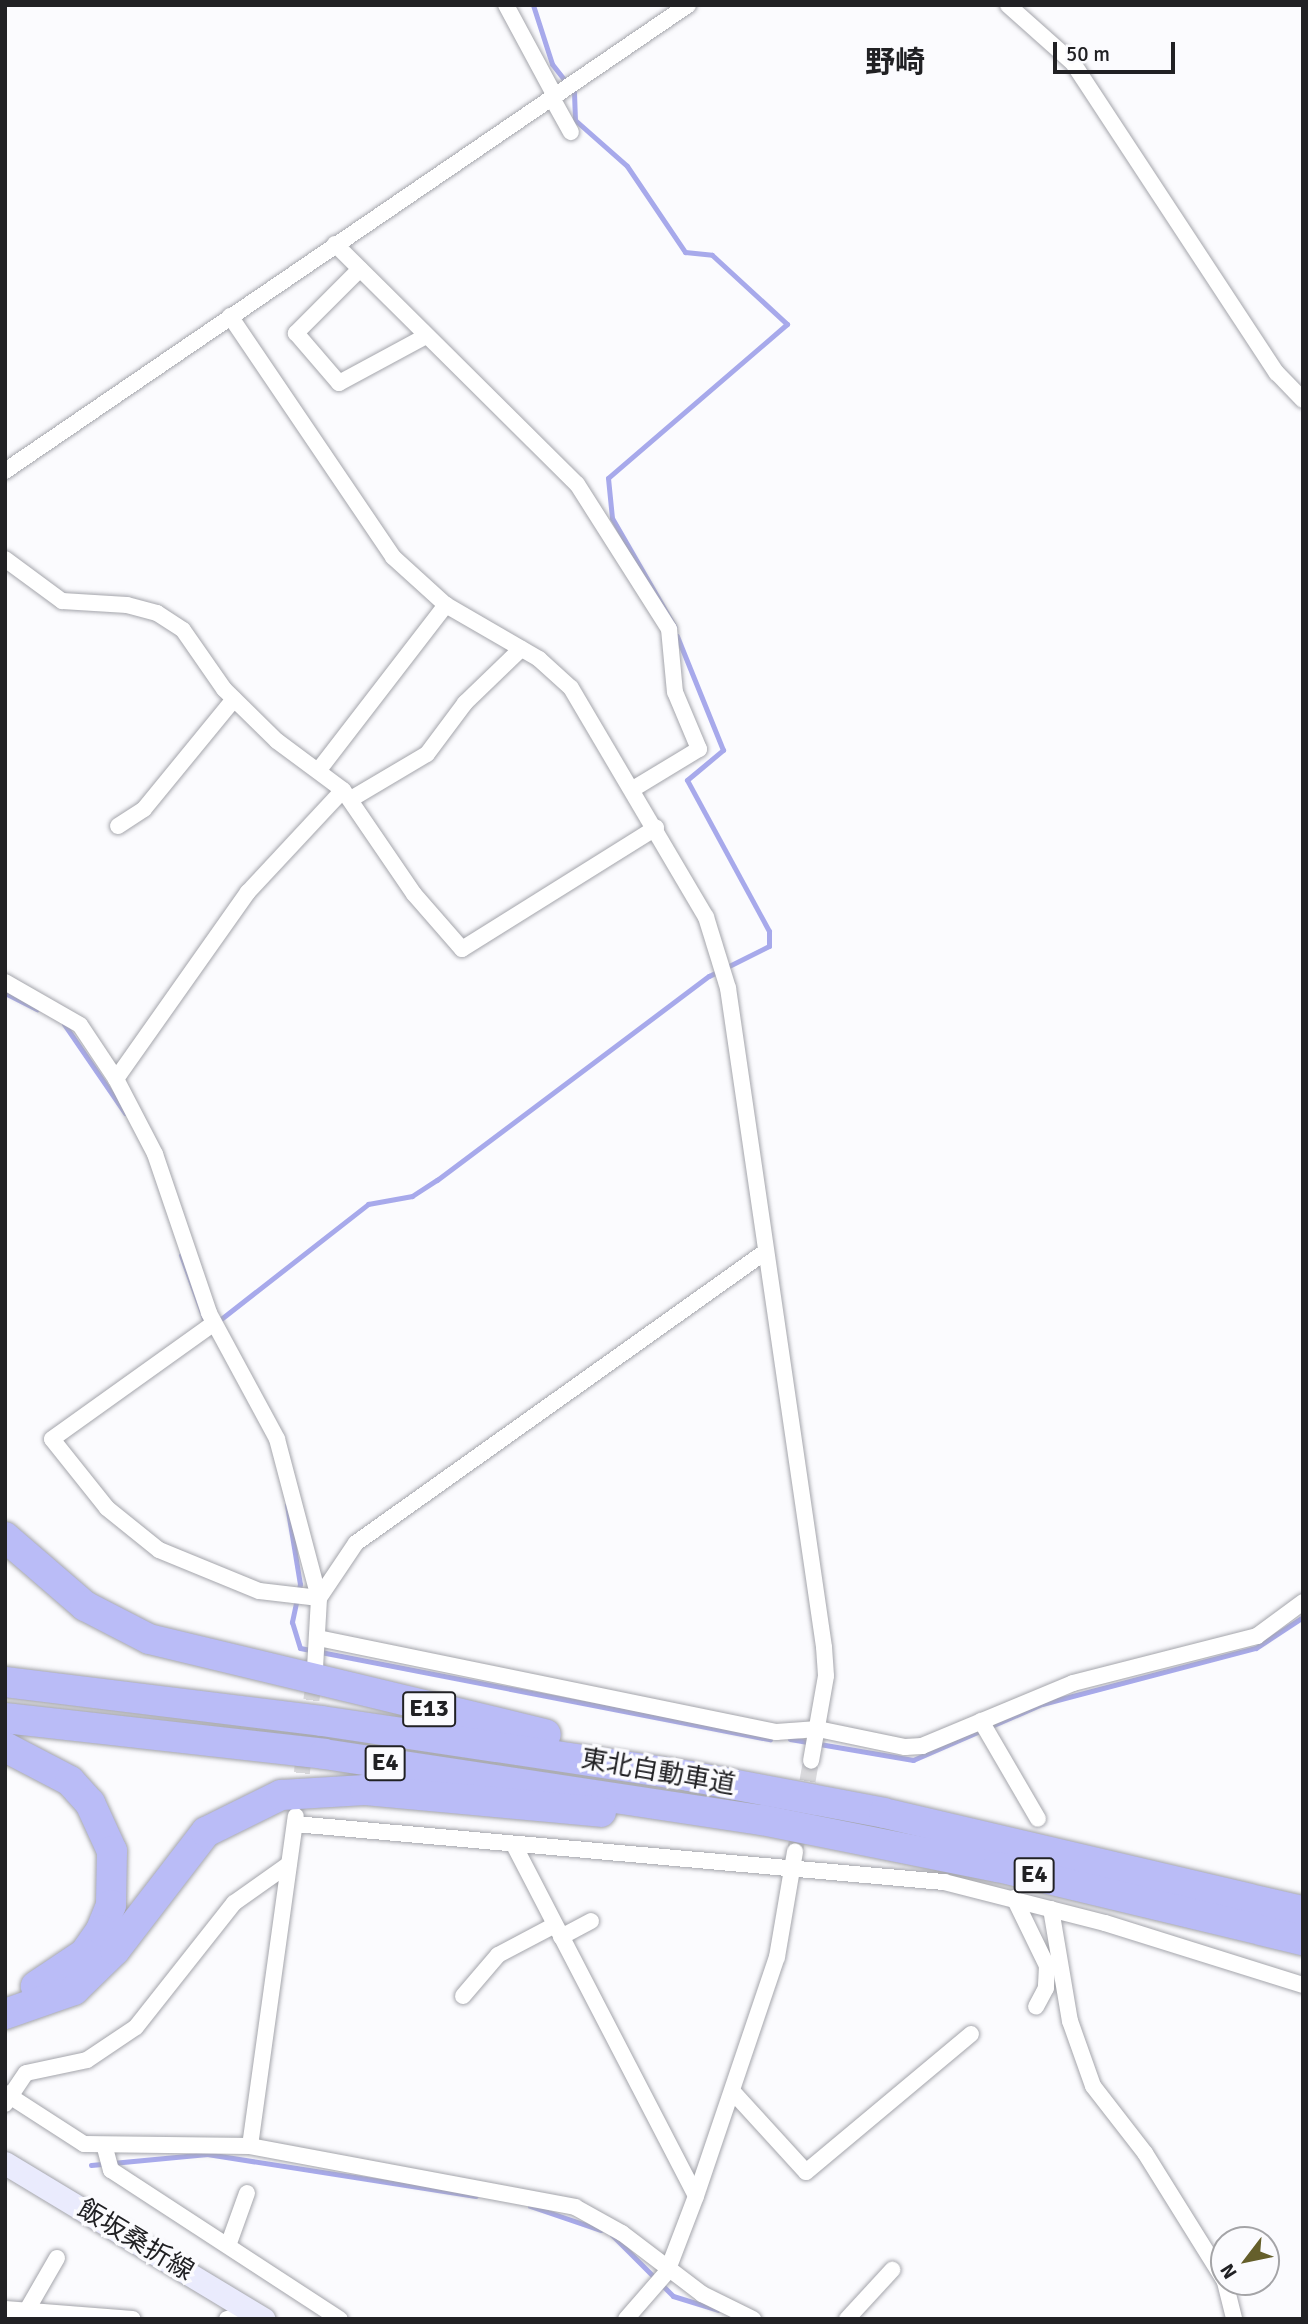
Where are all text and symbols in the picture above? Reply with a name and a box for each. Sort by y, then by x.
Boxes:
scale bar [1056,28,1178,72]
text: 50 m [1066,41,1110,67]
district label: 野崎 [865,45,925,81]
road number: E13 [401,1688,457,1730]
road number: E4 [364,1742,406,1784]
street label: 東北自動車道 [578,1744,738,1802]
road number: E4 [1013,1854,1055,1896]
street label: 飯坂桑折線 [71,2194,199,2288]
north arrow [1210,2226,1280,2296]
text: N [1215,2259,1243,2283]

